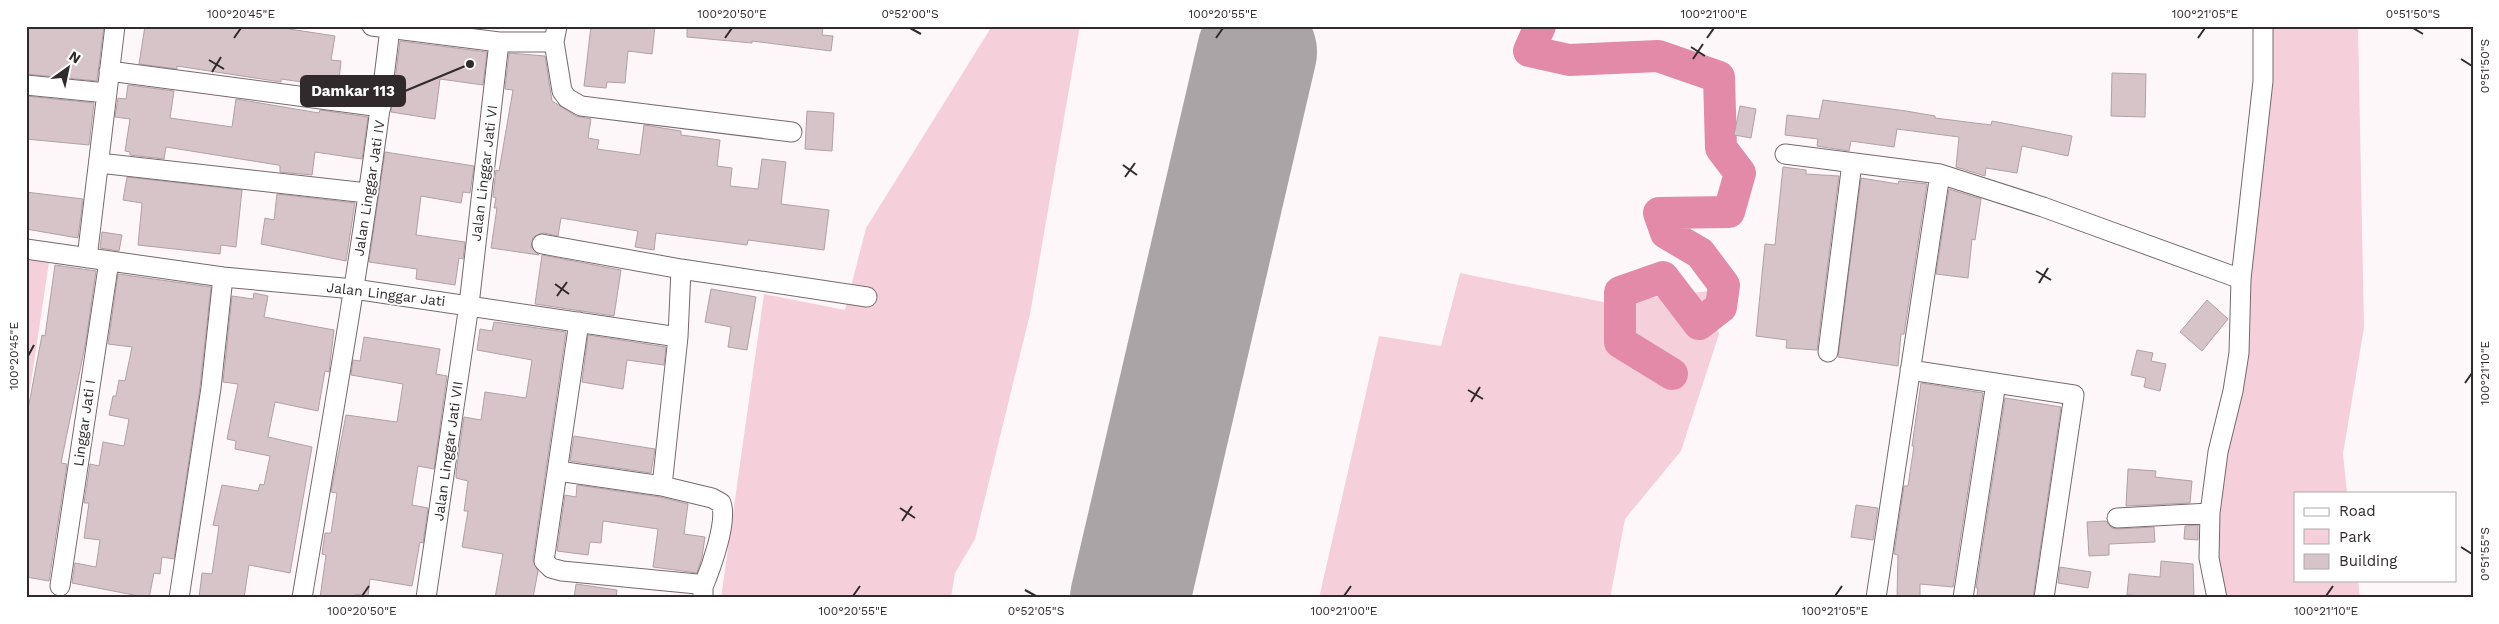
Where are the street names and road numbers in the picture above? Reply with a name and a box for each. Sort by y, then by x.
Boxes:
street label: Jalan Linggar Jati VI [468,104,500,242]
street label: Jalan Linggar Jati IV [350,119,388,257]
street label: Jalan Linggar Jati [326,279,446,309]
street label: Linggar Jati I [70,379,98,467]
street label: Jalan Linggar Jati VII [430,380,466,522]

